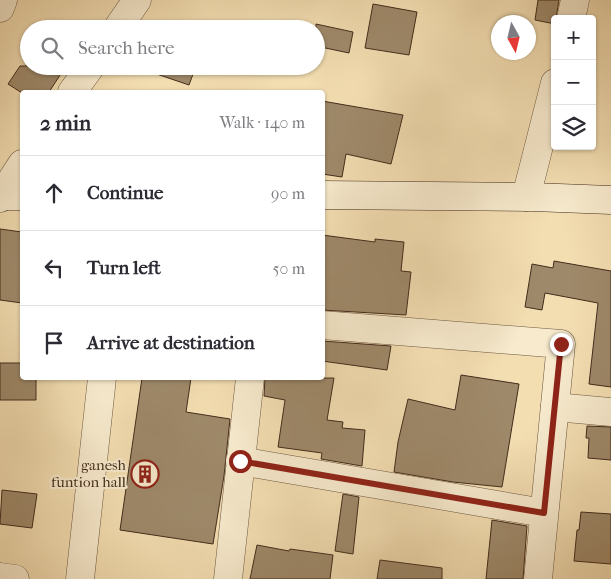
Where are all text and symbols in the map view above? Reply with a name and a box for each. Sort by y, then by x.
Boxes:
north arrow [491,15,536,60]
map controls [551,15,596,150]
button: + [551,15,596,60]
search box [20,20,325,75]
icon: search [38,34,66,62]
text: Search here [78,37,174,59]
button: − [551,60,596,105]
button: layers [551,105,596,150]
text: 2 min [40,111,91,135]
text: Walk · 140 m [220,113,305,132]
icon: ahead [40,179,68,207]
text: Continue [87,182,163,204]
text: 90 m [271,184,305,203]
icon: left [40,254,68,282]
text: Turn left [87,257,161,279]
text: 50 m [273,259,305,278]
icon: arrive [40,329,68,357]
text: Arrive at destination [87,332,255,354]
route end [550,333,573,356]
route start [229,450,252,473]
place label: ganesh funtion hall [51,456,127,491]
building icon: ganesh funtion hall [130,459,160,489]

